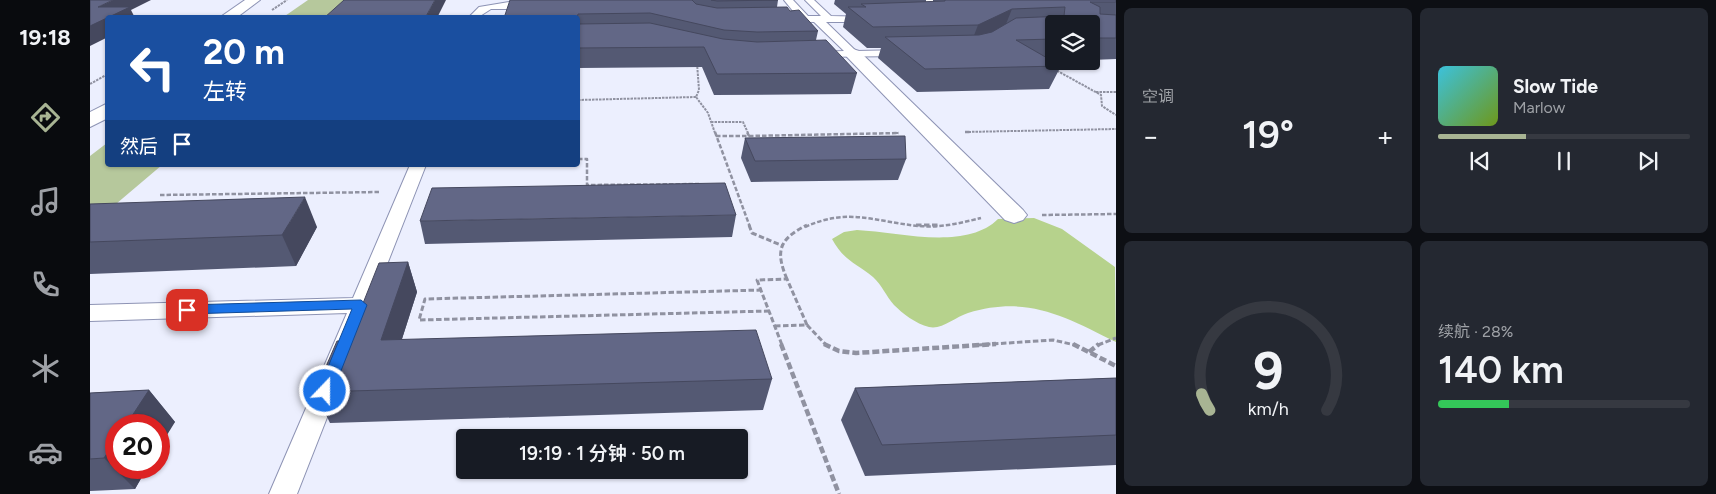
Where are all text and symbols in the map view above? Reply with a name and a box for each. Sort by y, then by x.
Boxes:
map controls [1045,15,1100,70]
button: layers [1045,15,1100,70]
text: 19:18 [19,24,71,51]
text: 20 m [203,31,285,73]
icon: left [120,35,185,100]
text: Slow Tide [1513,75,1598,98]
text: 左转 [203,78,247,105]
text: 空调 [1142,87,1174,106]
text: Marlow [1513,98,1565,117]
icon: directions [28,100,63,135]
text: 19° [1242,112,1294,158]
text: − [1142,119,1159,153]
text: + [1377,119,1394,153]
icon: arrive [168,130,196,158]
text: 然后 [120,135,158,158]
icon: previous [1466,147,1494,175]
icon: pause [1550,147,1578,175]
icon: next [1634,147,1662,175]
icon: music [28,184,63,219]
icon: phone [28,267,63,302]
pin [166,289,208,331]
icon: arrive [173,296,201,324]
text: 续航 · 28% [1438,322,1513,341]
text: 9 [1253,340,1283,402]
text: 140 km [1438,347,1564,393]
icon: climate [28,351,63,386]
position arrow [298,364,350,416]
text: km/h [1248,398,1288,419]
speed limit sign: 20 [105,414,170,479]
icon: car [28,435,63,470]
text: 19:19 · 1 分钟 · 50 m [519,442,685,465]

